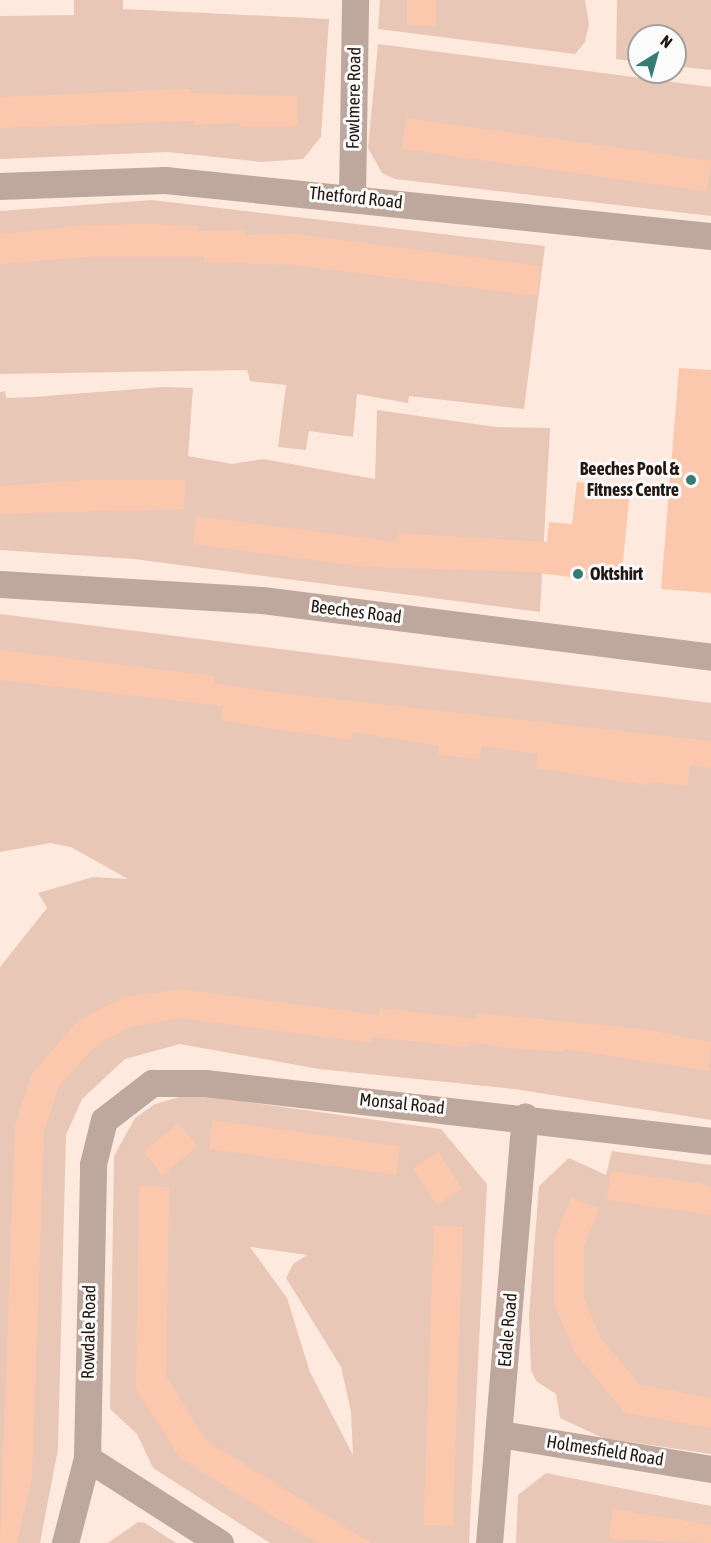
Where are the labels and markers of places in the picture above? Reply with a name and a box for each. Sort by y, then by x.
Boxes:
place label: Beeches Pool & Fitness Centre [580,459,679,502]
marker: Beeches Pool & Fitness Centre [684,473,698,487]
place label: Oktshirt [590,563,643,585]
marker: Oktshirt [571,567,585,581]

